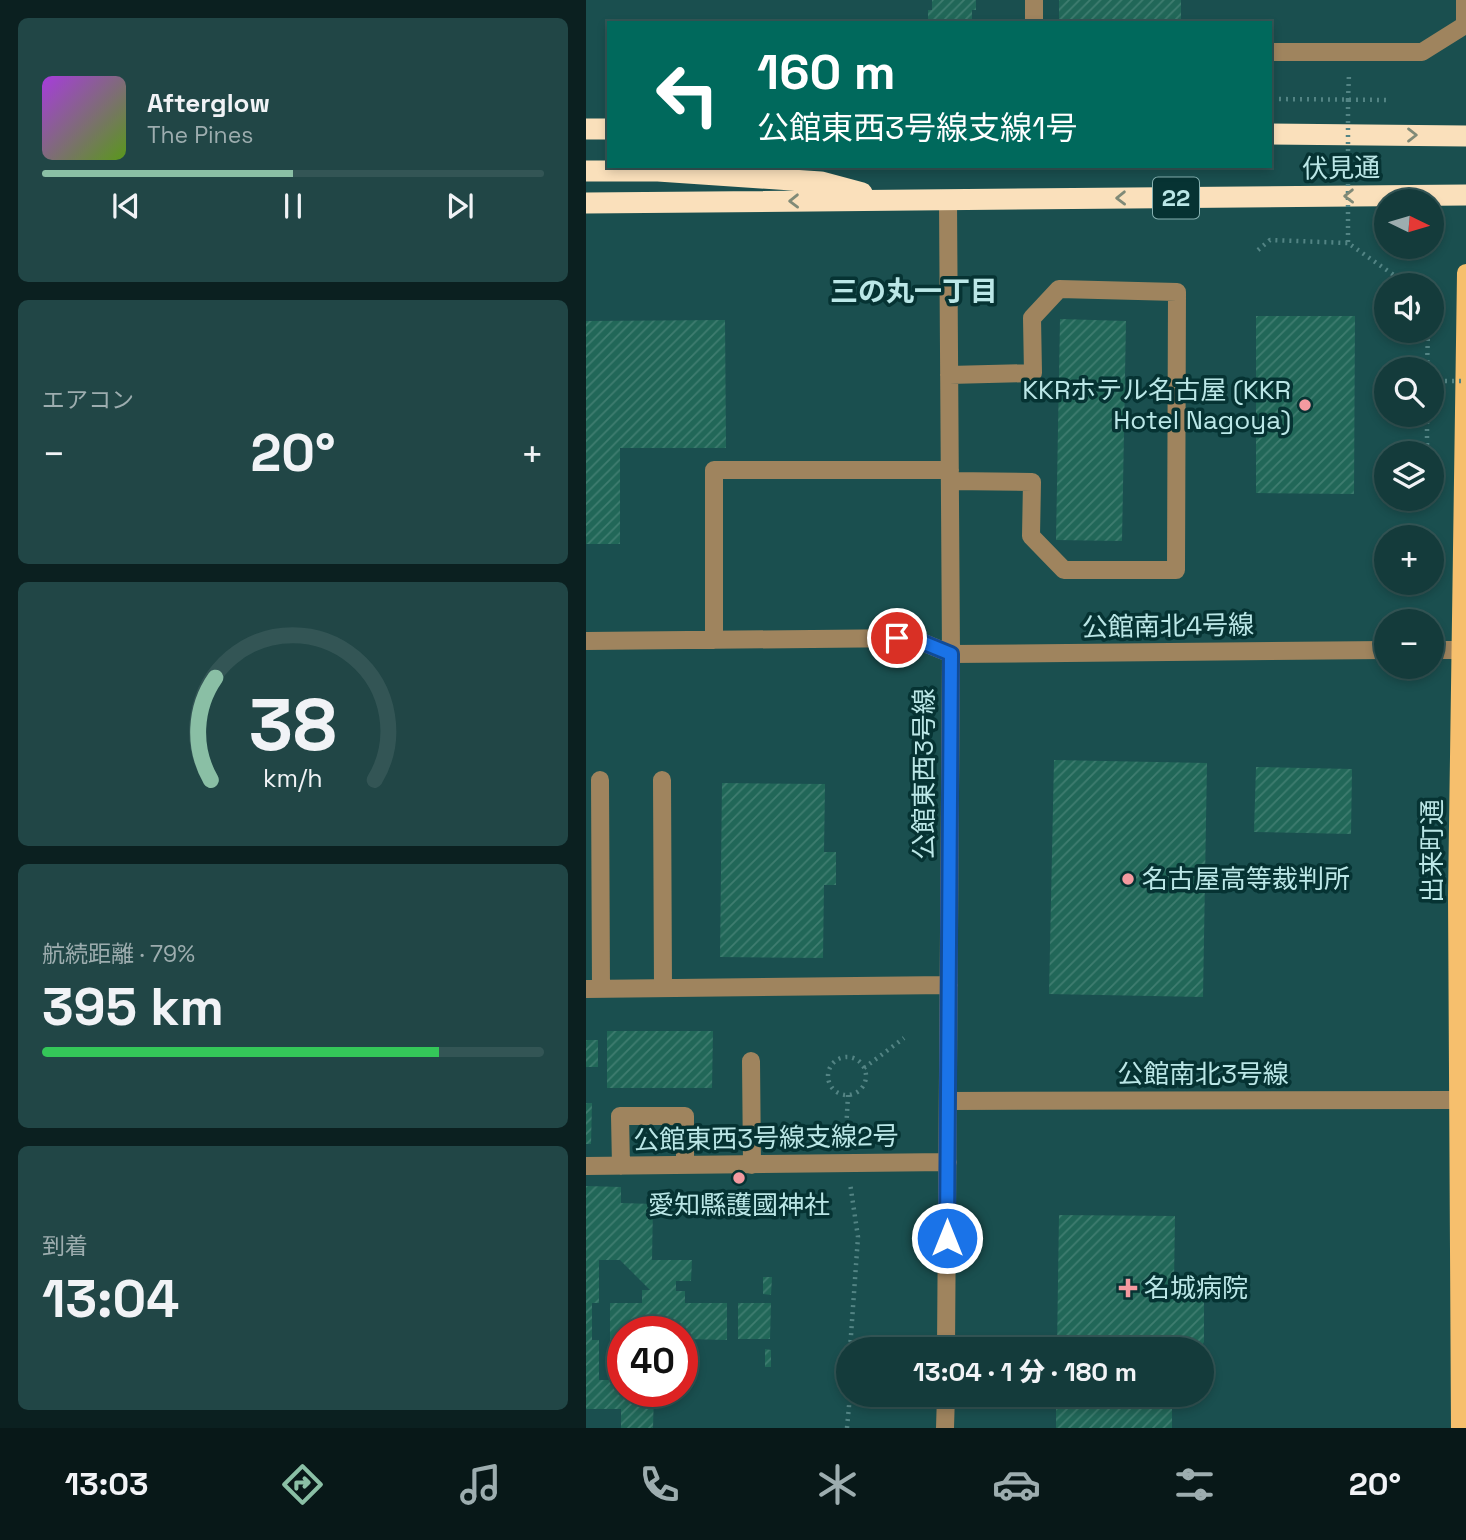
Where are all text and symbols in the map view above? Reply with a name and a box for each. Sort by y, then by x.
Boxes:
text: 160 m [757,41,895,103]
icon: left [642,49,733,140]
text: Afterglow [147,86,270,120]
text: 公館東西3号線支線1号 [757,108,1078,148]
text: The Pines [147,120,253,150]
one-way arrow [1407,127,1418,143]
street label: 伏見通 [1302,150,1380,186]
road number: 22 [1153,178,1199,218]
icon: previous [107,187,145,225]
icon: pause [274,187,312,225]
icon: next [441,187,479,225]
one-way arrow [1343,188,1353,204]
north arrow [1374,189,1444,259]
map controls [1374,189,1444,679]
one-way arrow [1115,191,1126,206]
one-way arrow [788,193,799,209]
district label: 三の丸一丁目 [830,273,998,309]
button: sound [1374,273,1444,343]
button: search [1374,357,1444,427]
place label: KKRホテル名古屋 (KKR Hotel Nagoya) [1022,373,1291,437]
text: エアコン [42,385,134,415]
marker: KKRホテル名古屋 (KKR Hotel Nagoya) [1297,397,1313,413]
text: 20° [250,420,336,486]
text: − [42,430,66,478]
text: + [520,430,544,478]
button: layers [1374,441,1444,511]
button: + [1374,525,1444,595]
street label: 公館南北4号線 [1082,607,1254,645]
pin [867,608,927,668]
button: − [1374,609,1444,679]
icon: arrive [878,619,916,657]
text: 38 [249,678,337,771]
street label: 公館東西3号線 [907,688,941,860]
text: km/h [263,762,323,794]
street label: 出来町通 [1415,799,1449,903]
place label: 名古屋高等裁判所 [1142,862,1350,896]
marker: 名古屋高等裁判所 [1120,871,1136,887]
text: 航続距離 · 79% [42,939,195,969]
text: 395 km [42,974,224,1040]
street label: 公館南北3号線 [1117,1057,1289,1091]
street label: 公館東西3号線支線2号 [633,1119,899,1157]
marker: 愛知縣護國神社 [731,1170,747,1186]
place label: 愛知縣護國神社 [648,1188,830,1222]
position arrow [910,1201,984,1275]
text: 到着 [42,1231,88,1261]
text: 13:04 [42,1266,179,1332]
place label: 名城病院 [1144,1271,1248,1305]
marker: 名城病院 [1118,1278,1138,1298]
speed limit sign: 40 [607,1316,698,1407]
text: 13:04 · 1 分 · 180 m [913,1355,1137,1389]
icon: directions [278,1460,327,1509]
icon: music [456,1460,505,1509]
icon: phone [635,1460,684,1509]
icon: climate [813,1460,862,1509]
icon: car [992,1460,1041,1509]
icon: filters [1170,1460,1219,1509]
text: 13:03 [65,1464,148,1504]
text: 20° [1349,1464,1401,1504]

